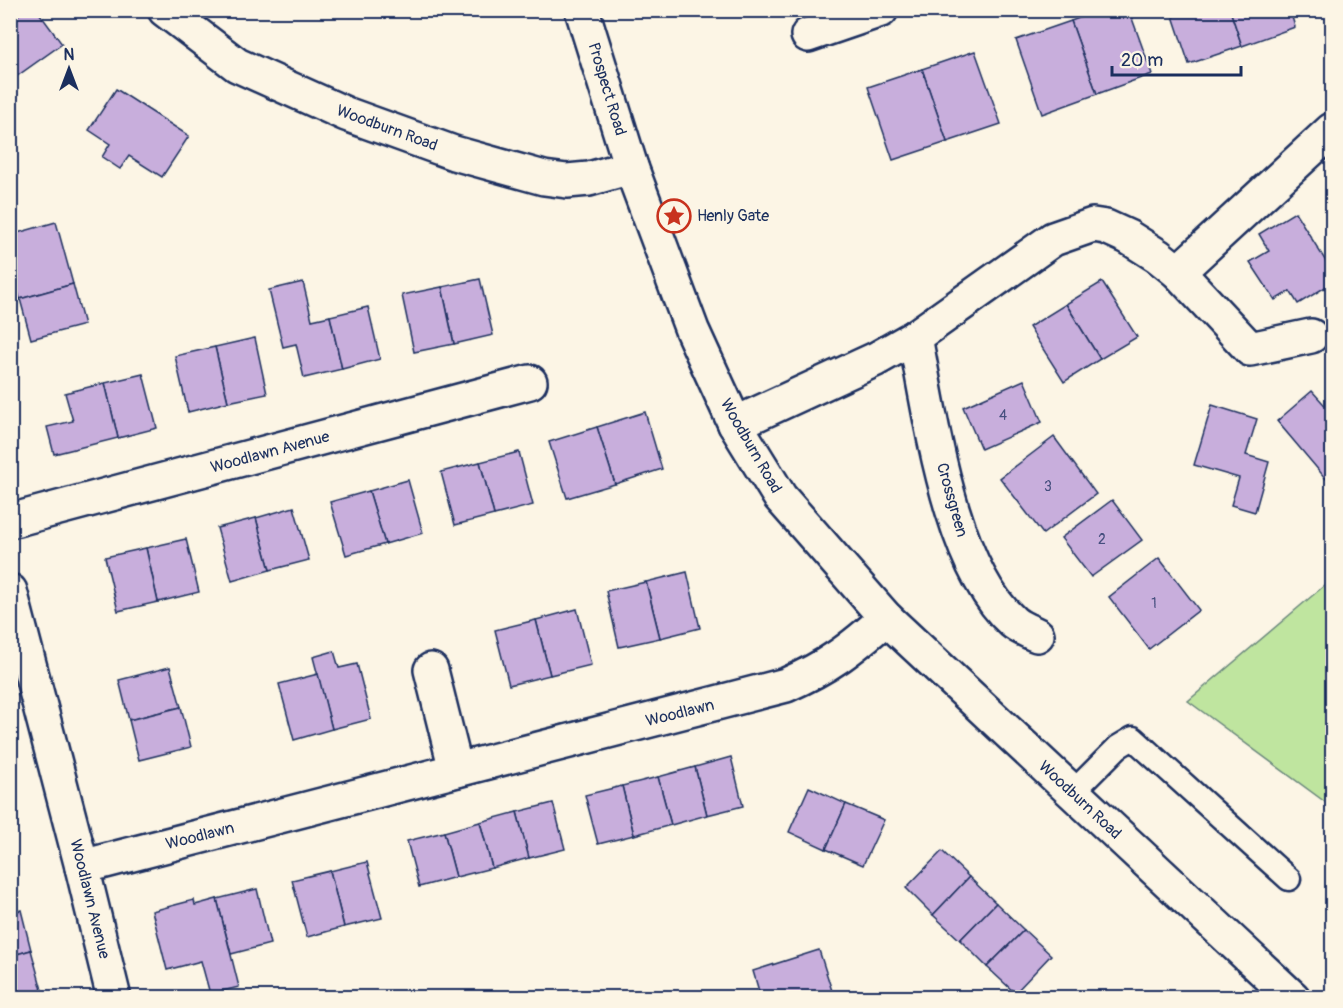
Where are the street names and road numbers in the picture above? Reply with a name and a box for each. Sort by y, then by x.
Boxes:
street label: Prospect Road [583,40,631,138]
street label: Woodburn Road [334,100,440,156]
street label: Woodburn Road [716,395,786,497]
street label: Woodlawn Avenue [208,426,332,478]
street label: Crossgreen [932,461,972,539]
street label: Woodlawn [644,695,716,731]
street label: Woodburn Road [1034,757,1126,843]
street label: Woodlawn [164,818,236,854]
street label: Woodlawn Avenue [65,837,115,961]

